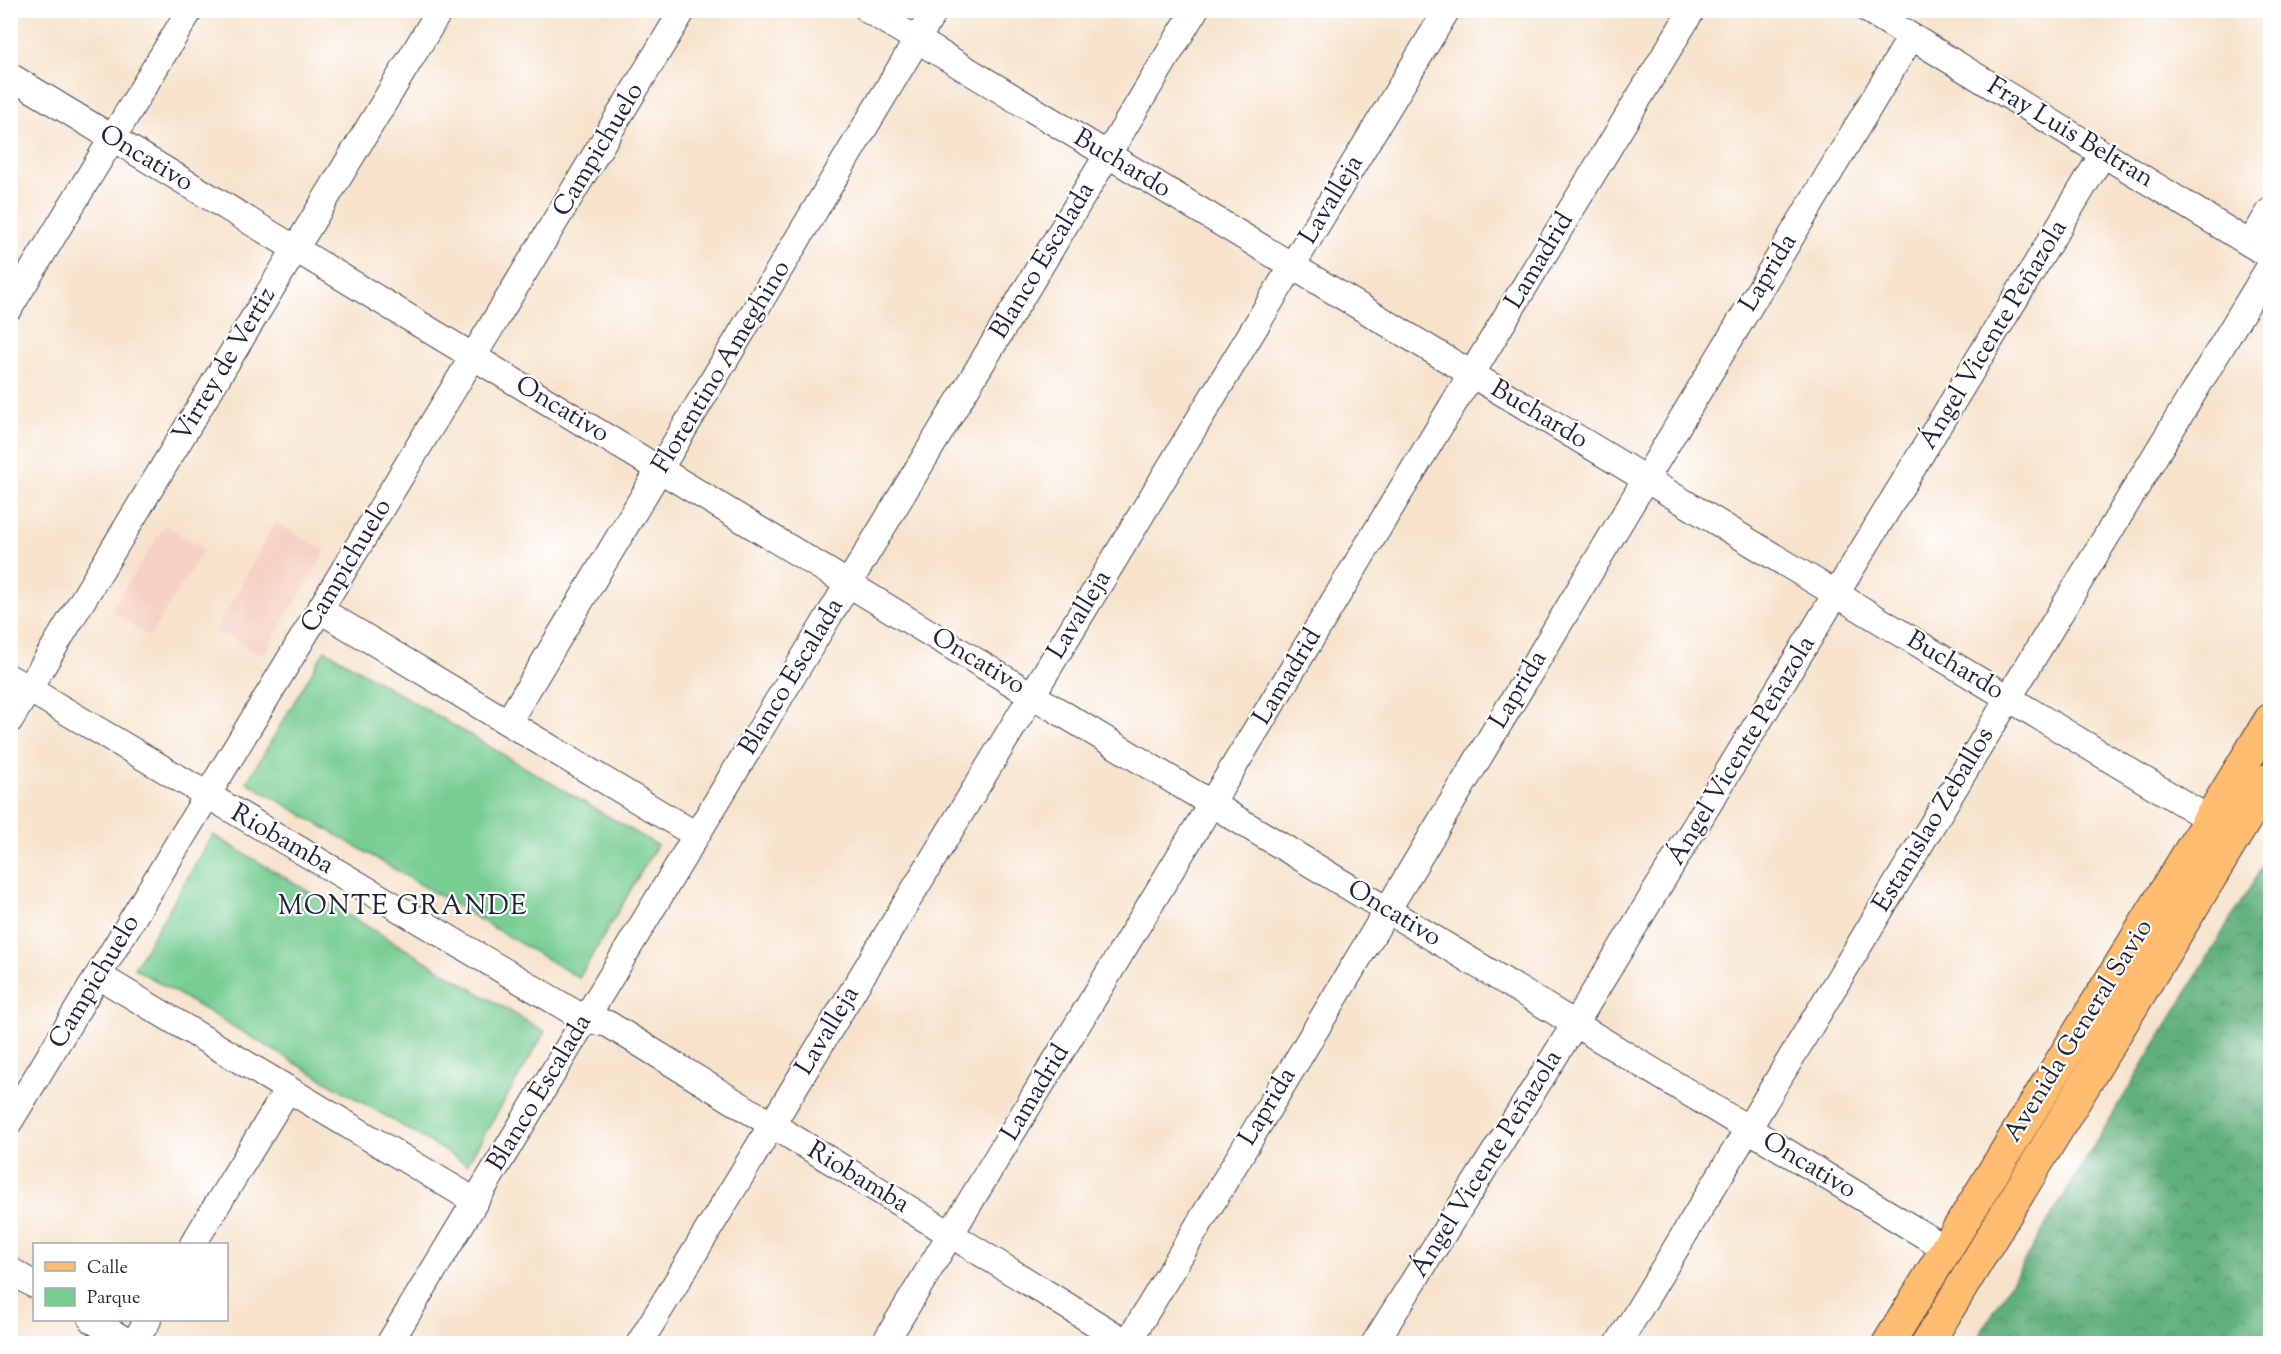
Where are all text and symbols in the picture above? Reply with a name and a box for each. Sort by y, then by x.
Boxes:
street label: Fray Luis Beltran [1979,68,2161,198]
street label: Campichuelo [544,76,654,224]
street label: Oncativo [92,116,200,202]
street label: Buchardo [1066,120,1178,208]
street label: Lavalleja [1291,148,1373,252]
street label: Blanco Escalada [981,175,1105,347]
street label: Lamadrid [1497,205,1584,316]
street label: Ángel Vicente Peñazola [1911,213,2077,457]
street label: Laprida [1731,227,1807,319]
street label: Florentino Ameghino [644,253,800,481]
street label: Virrey de Vertiz [164,280,286,449]
street label: Oncativo [508,367,616,453]
street label: Buchardo [1483,371,1595,459]
street label: Campichuelo [292,492,402,640]
street label: Lavalleja [1039,563,1121,667]
street label: Blanco Escalada [730,591,854,763]
street label: Oncativo [924,619,1032,705]
street label: Lamadrid [1245,621,1332,732]
street label: Buchardo [1899,622,2011,710]
street label: Ángel Vicente Peñazola [1659,629,1825,873]
street label: Laprida [1481,644,1557,736]
street label: Estanislao Zeballos [1864,721,2004,919]
street label: Riobamba [224,796,340,884]
street label: Oncativo [1340,871,1448,957]
district label: MONTE GRANDE [278,888,528,927]
street label: Campichuelo [40,908,150,1056]
street label: Avenida General Savio [1995,912,2163,1150]
street label: Lavalleja [787,979,869,1083]
street label: Blanco Escalada [478,1007,602,1179]
street label: Lamadrid [993,1037,1080,1148]
street label: Ángel Vicente Peñazola [1402,1043,1572,1285]
street label: Laprida [1230,1061,1306,1153]
street label: Oncativo [1755,1123,1863,1209]
street label: Riobamba [800,1133,916,1223]
legend [33,1243,228,1321]
text: Calle [87,1256,128,1282]
text: Parque [87,1286,140,1312]

